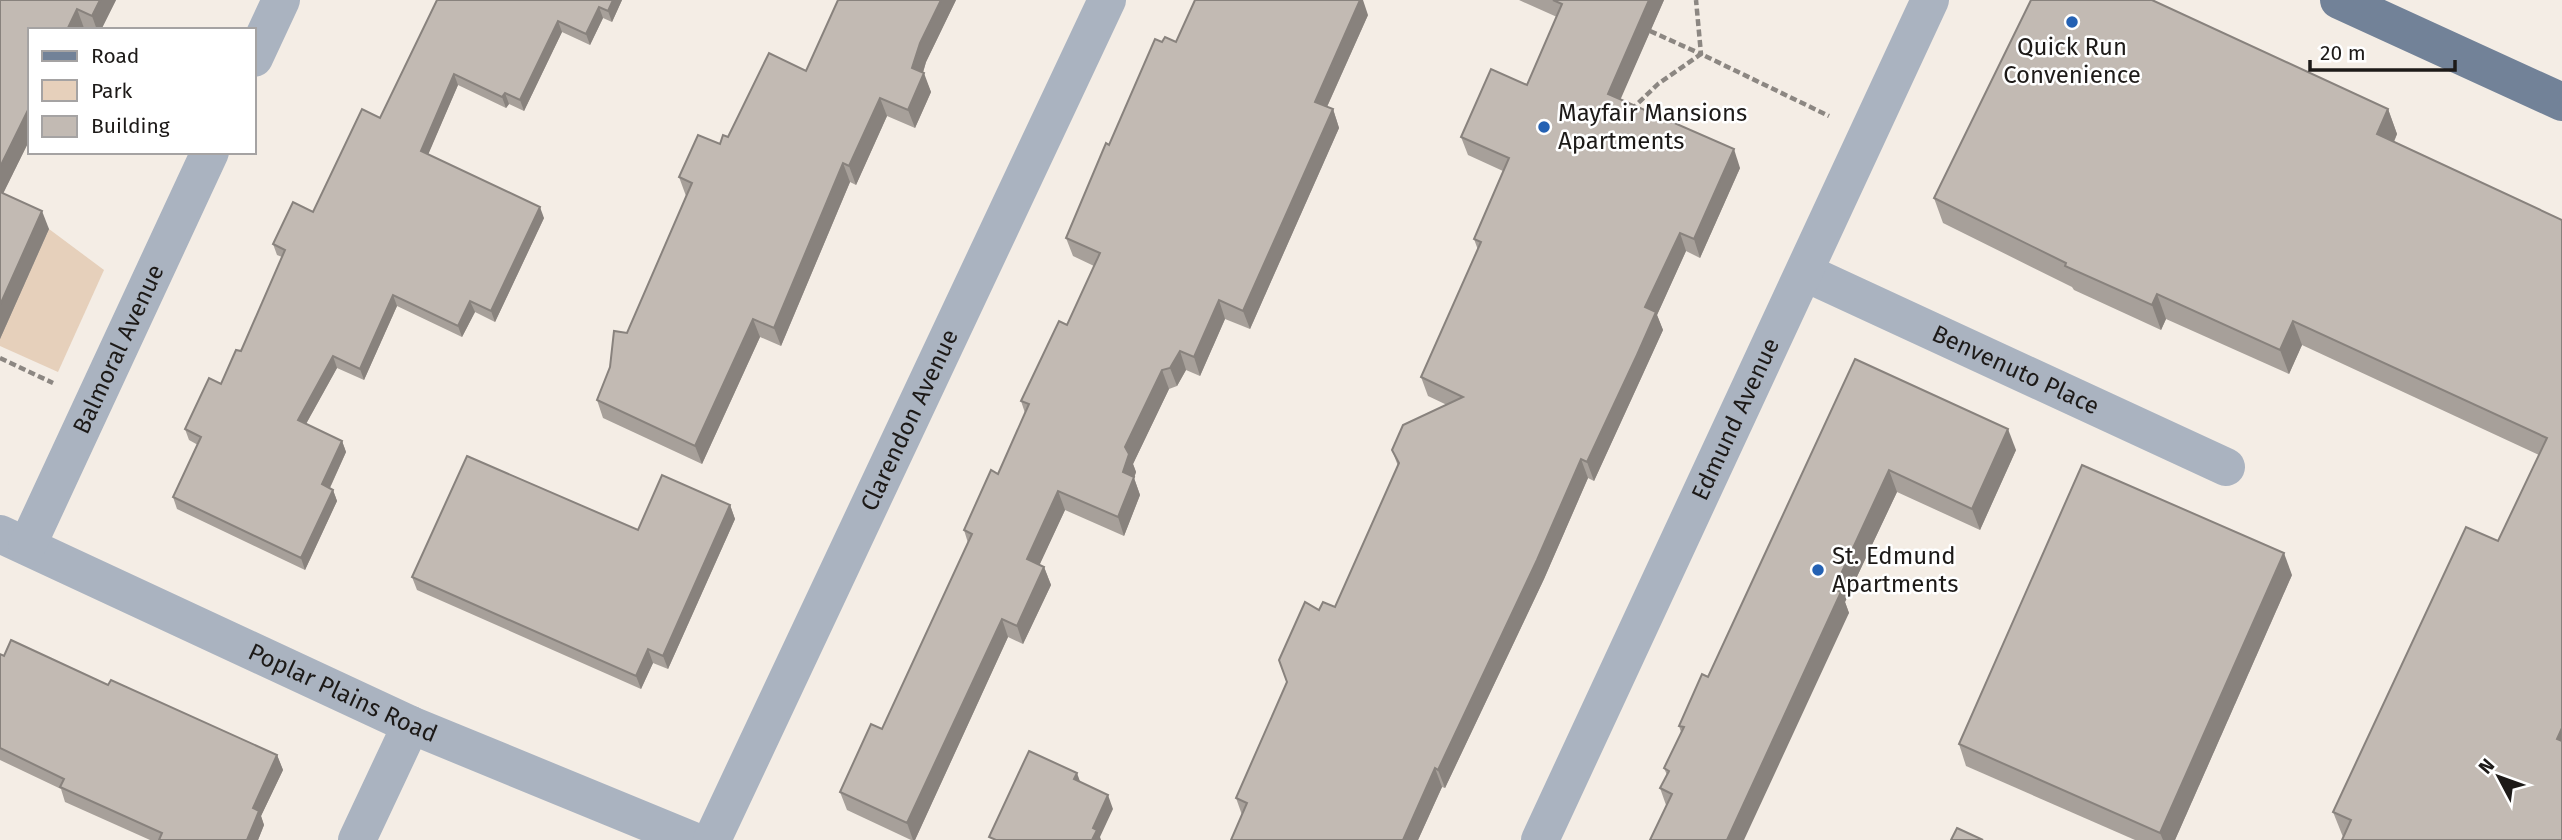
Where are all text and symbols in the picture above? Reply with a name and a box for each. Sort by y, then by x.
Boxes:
marker: Quick Run Convenience [2064,14,2080,30]
legend [28,28,256,154]
scale bar [2310,28,2455,72]
place label: Quick Run Convenience [2003,33,2141,89]
text: 20 m [2320,40,2366,66]
text: Road [91,43,139,69]
text: Park [91,78,133,104]
place label: Mayfair Mansions Apartments [1558,99,1747,155]
text: Building [91,113,170,139]
marker: Mayfair Mansions Apartments [1536,119,1552,135]
street label: Balmoral Avenue [67,260,170,438]
street label: Benvenuto Place [1928,319,2104,421]
street label: Clarendon Avenue [855,325,964,515]
street label: Edmund Avenue [1686,334,1785,505]
place label: St. Edmund Apartments [1832,542,1958,598]
marker: St. Edmund Apartments [1810,562,1826,578]
street label: Poplar Plains Road [244,637,441,748]
north arrow [2464,742,2534,812]
text: N [2474,754,2499,778]

